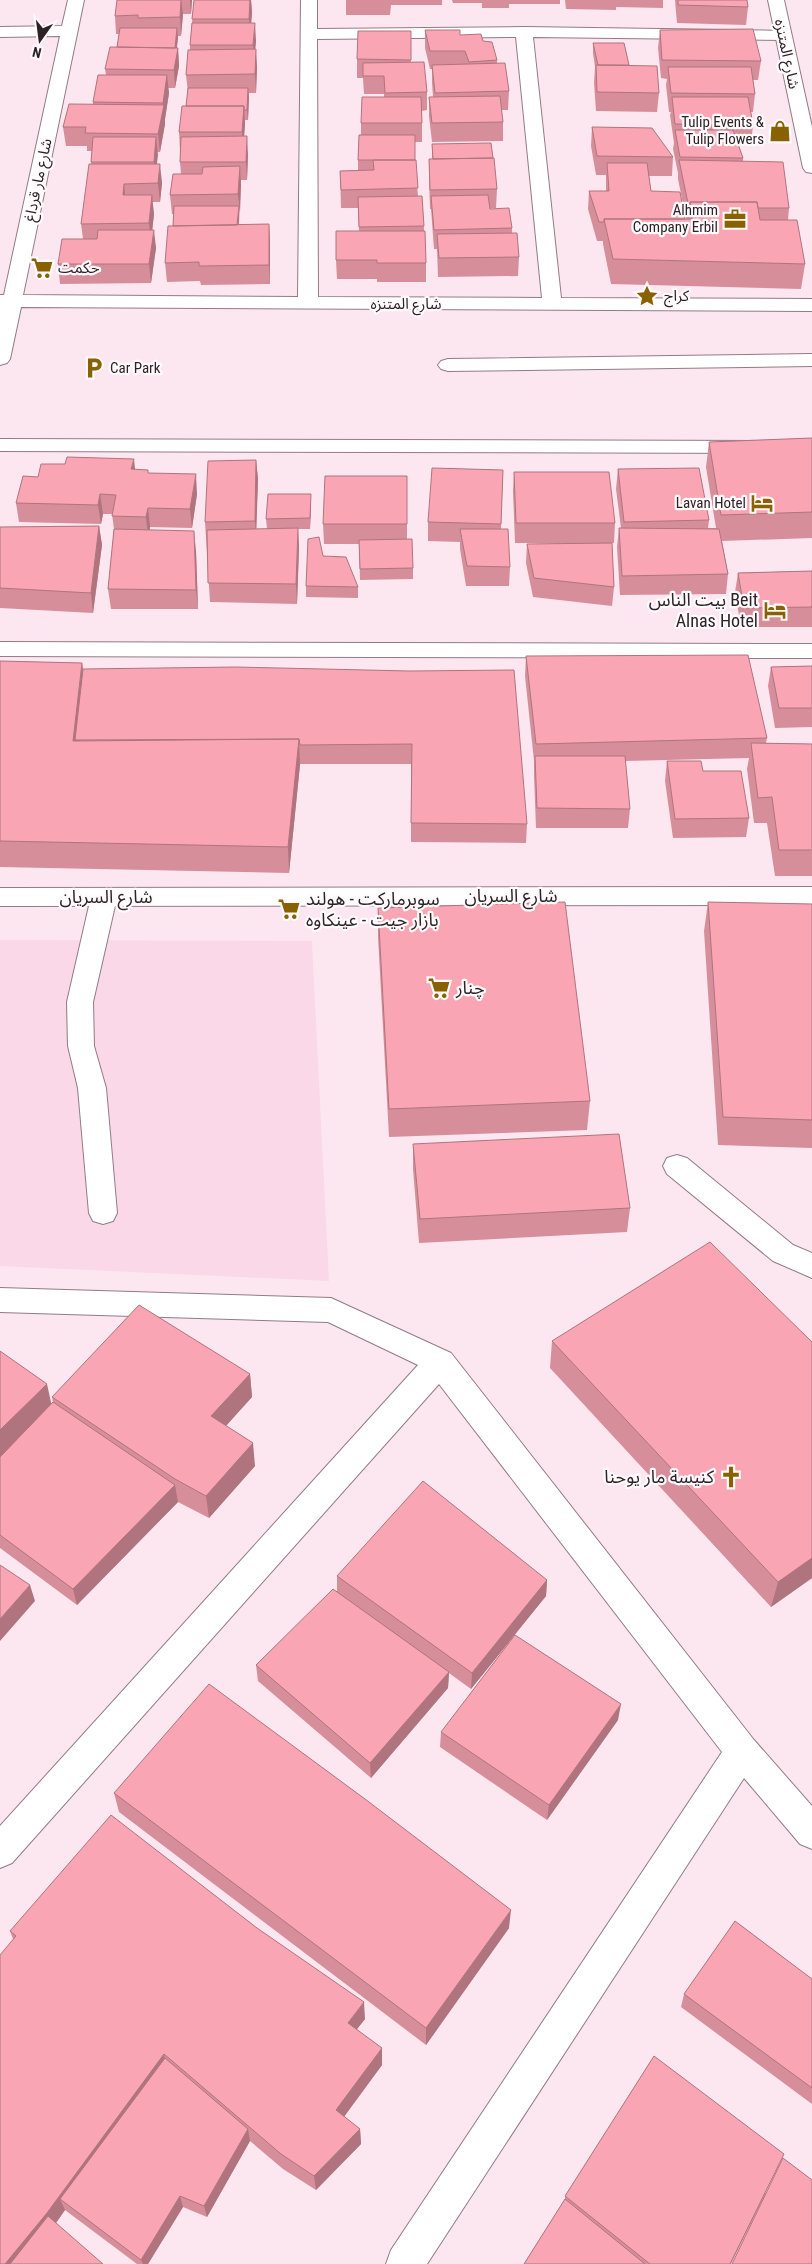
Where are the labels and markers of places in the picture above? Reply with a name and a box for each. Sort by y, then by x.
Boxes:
place label: Tulip Events & Tulip Flowers [681,113,765,148]
shop icon: Tulip Events & Tulip Flowers [767,118,793,144]
place label: Alhmim Company Erbil [633,201,718,236]
office icon: Alhmim Company Erbil [722,206,748,232]
supermarket icon: حكمت [29,255,55,281]
place label: حكمت [58,259,100,277]
place icon: كراج [634,283,660,309]
place label: كراج [664,287,690,308]
parking icon: Car Park [81,355,107,381]
place label: Car Park [110,359,161,377]
hotel icon: Lavan Hotel [749,490,775,516]
place label: Lavan Hotel [676,494,746,512]
place label: بيت الناس Beit Alnas Hotel [649,589,758,631]
hotel icon: بيت الناس Beit Alnas Hotel [762,597,788,623]
place label: سوبرماركت - هولند بازار جيت - عينكاوه [306,888,440,931]
supermarket icon: سوبرماركت - هولند بازار جيت - عينكاوه [276,896,302,922]
supermarket icon: چنار [426,975,452,1001]
place label: چنار [455,977,485,999]
church icon: كنيسة مار يوحنا [718,1464,744,1490]
place label: كنيسة مار يوحنا [604,1466,715,1488]

